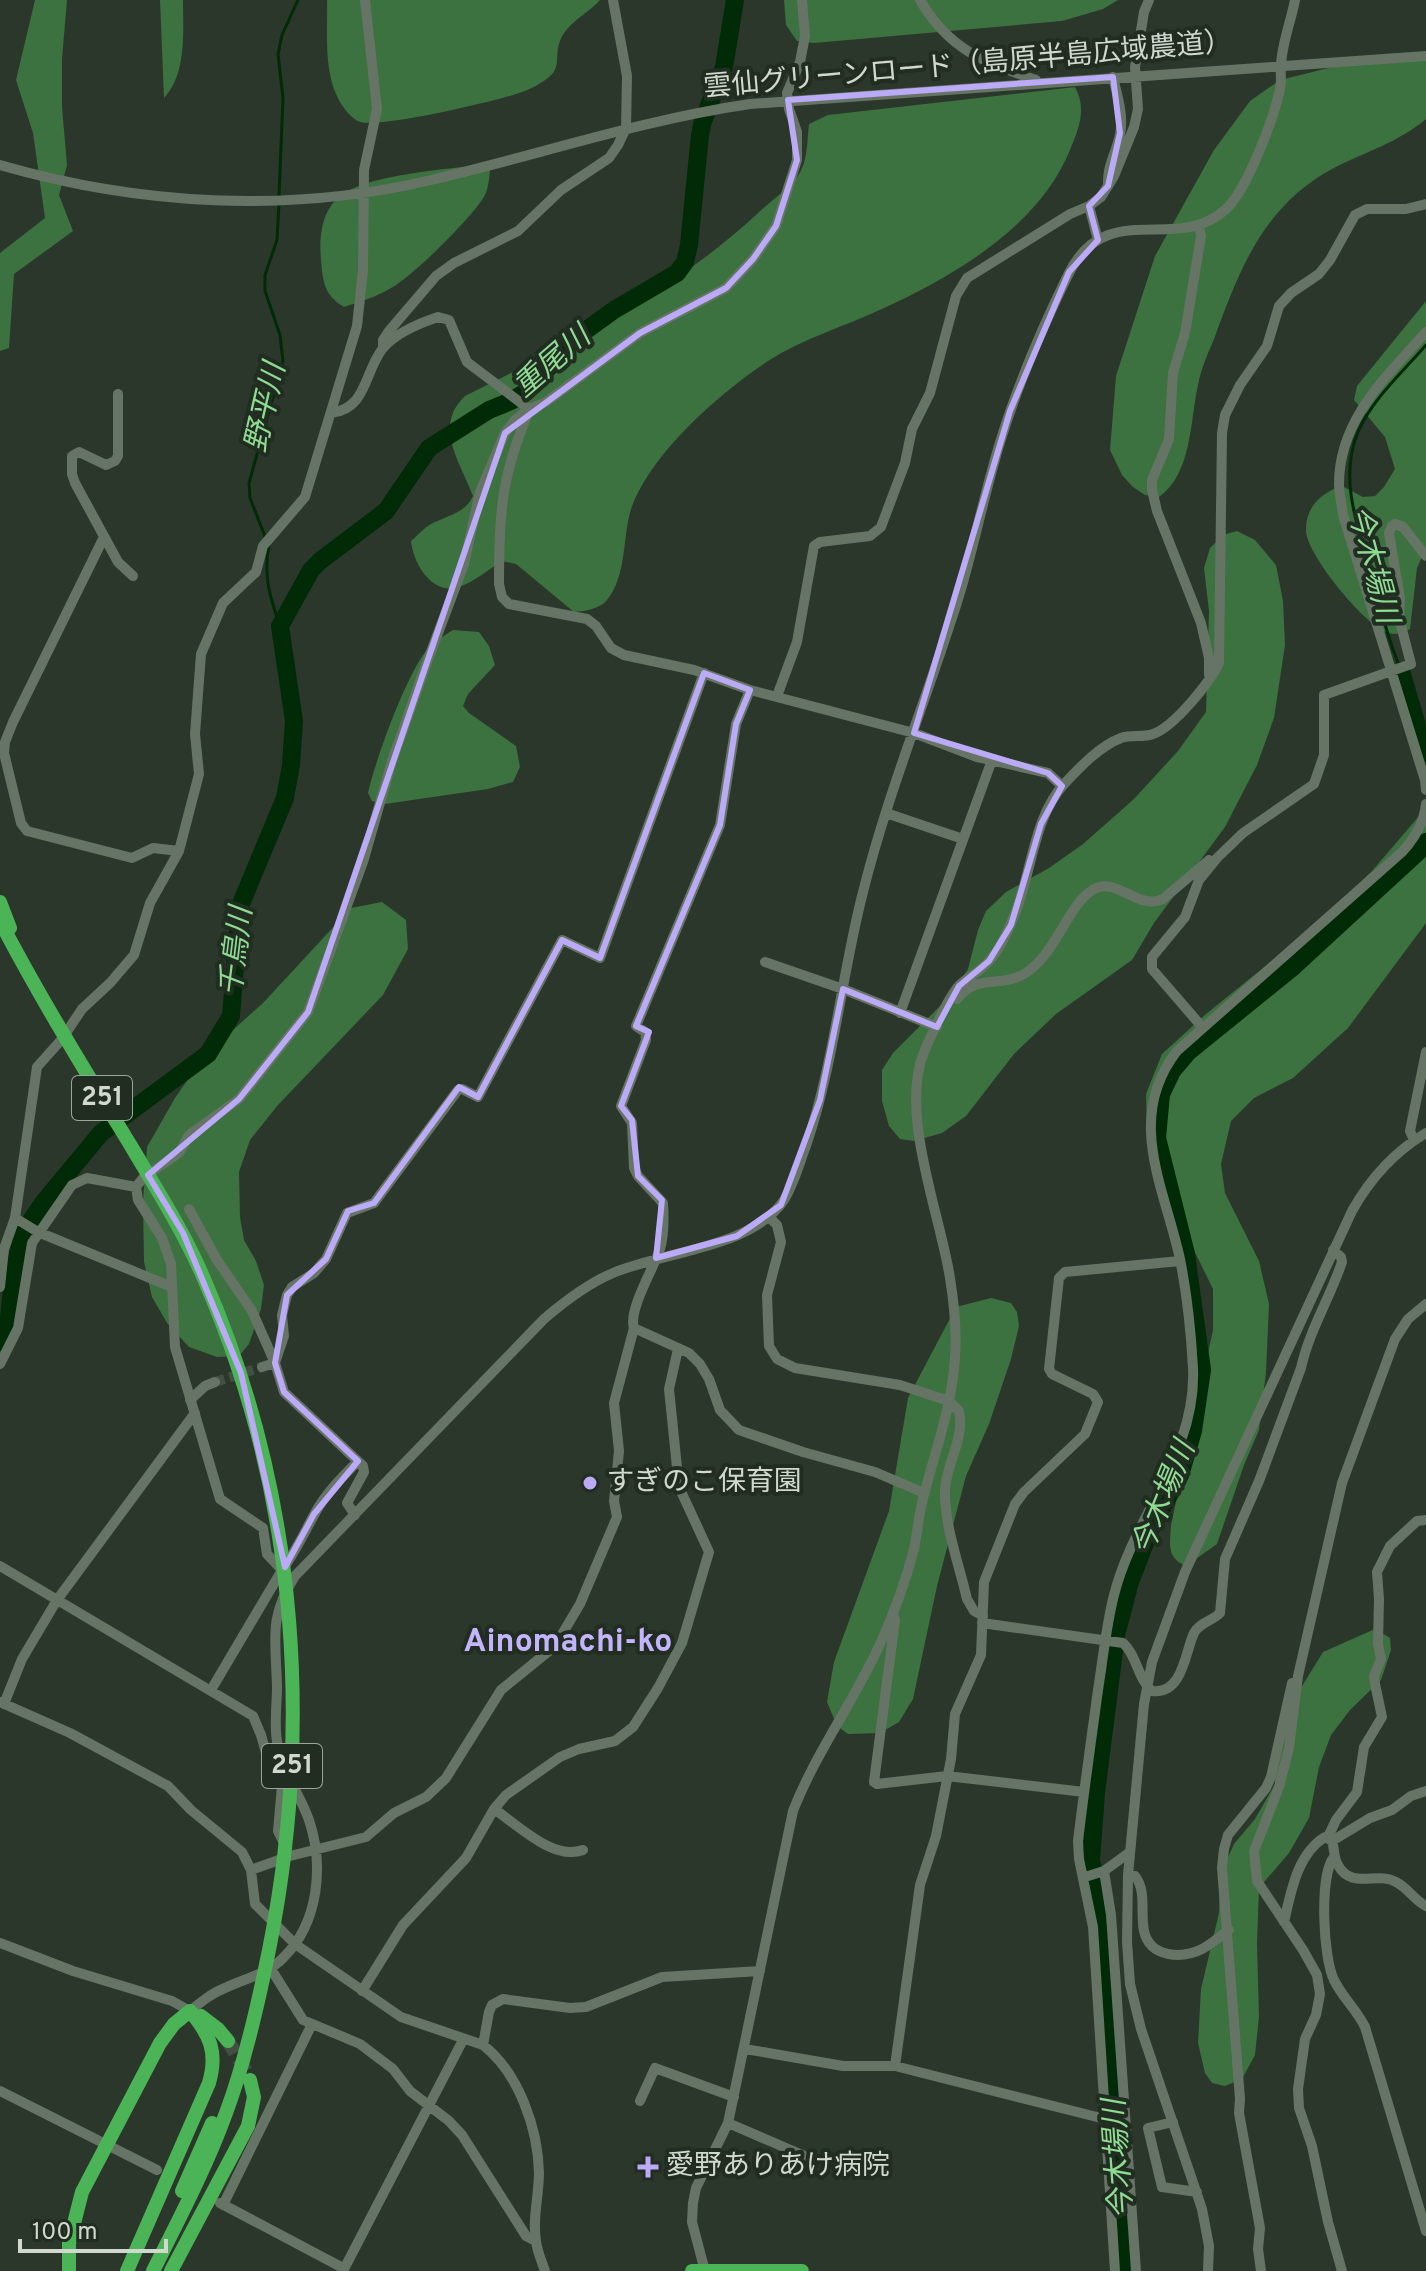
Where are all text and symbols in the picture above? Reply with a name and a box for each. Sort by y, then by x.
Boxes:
street label: 雲仙グリーンロード（島原半島広域農道） [702,25,1234,107]
water label: 重尾川 [507,318,601,406]
water label: 野平川 [239,357,296,456]
water label: 今木場川 [1338,502,1405,631]
water label: 千鳥川 [214,902,262,999]
road number: 251 [72,1076,132,1120]
water label: 今木場川 [1125,1434,1206,1562]
place label: すぎのこ保育園 [606,1465,802,1501]
marker: すぎのこ保育園 [581,1474,599,1492]
district label: Ainomachi-ko [464,1623,672,1663]
road number: 251 [262,1744,322,1788]
water label: 今木場川 [1097,2095,1143,2220]
place label: 愛野ありあけ病院 [666,2149,890,2185]
marker: 愛野ありあけ病院 [637,2156,659,2178]
scale bar [20,2203,166,2253]
text: 100 m [32,2218,98,2248]

